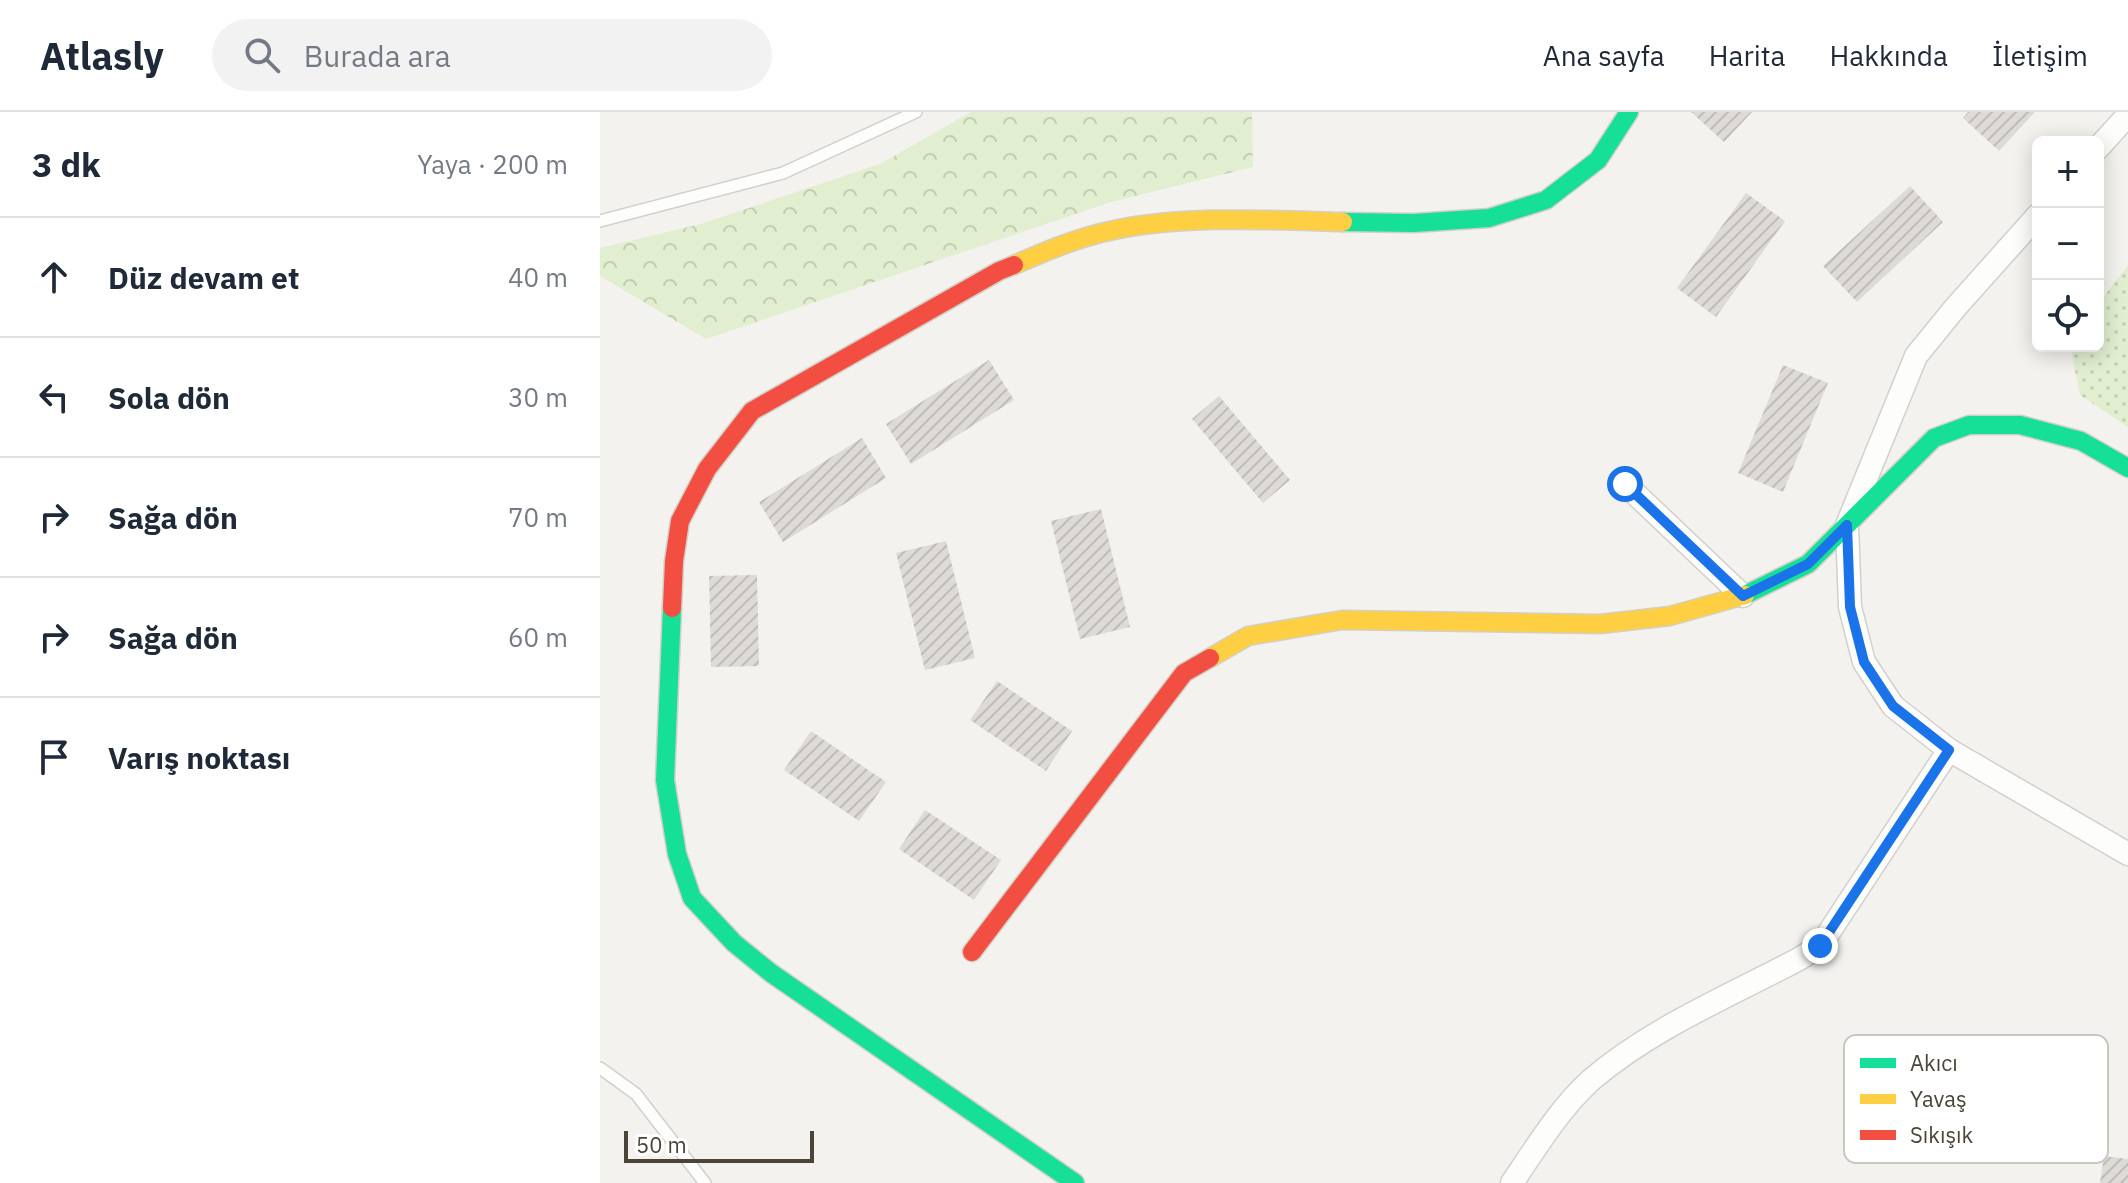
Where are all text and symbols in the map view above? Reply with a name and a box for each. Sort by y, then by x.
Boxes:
search box [212,19,772,91]
text: Atlasly [40,31,164,80]
icon: search [240,33,284,77]
text: Burada ara [304,36,451,75]
text: Ana sayfa [1543,37,1665,74]
text: Harita [1709,37,1786,74]
text: Hakkında [1830,37,1948,74]
text: İletişim [1992,37,2088,74]
map controls [2032,136,2104,352]
button: + [2032,136,2104,208]
text: 3 dk [32,142,101,186]
text: Yaya · 200 m [417,147,568,181]
button: − [2032,208,2104,280]
icon: ahead [32,255,76,299]
text: Düz devam et [108,258,299,297]
text: 40 m [508,260,568,294]
button: locate [2032,280,2104,352]
icon: left [32,375,76,419]
text: Sola dön [108,378,230,417]
text: 30 m [508,380,568,414]
route start [1607,466,1643,502]
icon: right [32,495,76,539]
text: Sağa dön [108,498,238,537]
text: 70 m [508,500,568,534]
icon: right [32,615,76,659]
text: Sağa dön [108,618,238,657]
text: 60 m [508,620,568,654]
icon: arrive [32,735,76,779]
text: Varış noktası [108,738,290,777]
route end [1802,928,1838,964]
legend [1844,1035,2108,1163]
text: Akıcı [1910,1048,1958,1077]
text: Yavaş [1910,1084,1967,1113]
text: Sıkışık [1910,1120,1974,1149]
scale bar [624,1127,814,1163]
text: 50 m [636,1130,687,1159]

